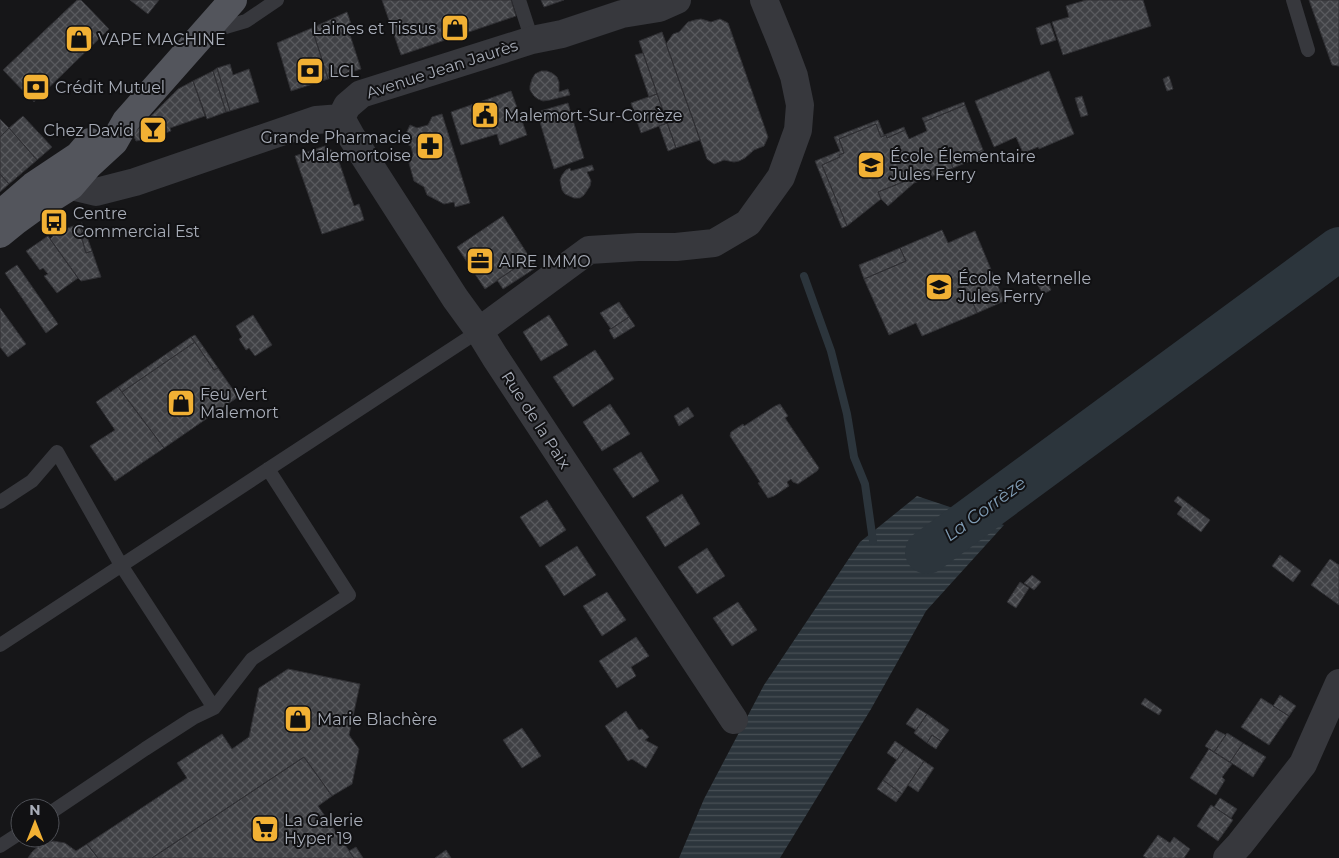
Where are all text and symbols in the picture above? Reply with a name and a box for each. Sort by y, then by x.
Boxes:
shop icon: Laines et Tissus [440,13,470,43]
place label: Laines et Tissus [312,19,436,38]
shop icon: VAPE MACHINE [64,24,94,54]
place label: VAPE MACHINE [98,30,226,49]
street label: Avenue Jean Jaurès [364,35,520,103]
bank icon: LCL [295,56,325,86]
place label: LCL [329,62,360,81]
bank icon: Crédit Mutuel [21,72,51,102]
place label: Crédit Mutuel [55,78,165,97]
public building icon: Malemort-Sur-Corrèze [470,100,500,130]
place label: Malemort-Sur-Corrèze [504,106,682,125]
bar icon: Chez David [138,115,168,145]
place label: Chez David [44,121,134,140]
place label: Grande Pharmacie Malemortoise [261,128,411,165]
pharmacy icon: Grande Pharmacie Malemortoise [415,131,445,161]
place label: École Élementaire Jules Ferry [889,147,1036,184]
school or university icon: École Élementaire Jules Ferry [856,150,886,180]
place label: Centre Commercial Est [73,204,200,241]
bus stop icon: Centre Commercial Est [39,207,69,237]
office icon: AIRE IMMO [465,246,495,276]
place label: AIRE IMMO [499,252,591,271]
place label: École Maternelle Jules Ferry [957,269,1091,306]
school or university icon: École Maternelle Jules Ferry [924,272,954,302]
street label: Rue de la Paix [497,368,575,473]
place label: Feu Vert Malemort [200,385,279,422]
shop icon: Feu Vert Malemort [166,388,196,418]
water label: La Corrèze [940,472,1030,546]
shop icon: Marie Blachère [283,704,313,734]
place label: Marie Blachère [317,710,437,729]
north arrow [10,798,60,848]
text: N [29,801,41,819]
place label: La Galerie Hyper 19 [284,811,363,848]
supermarket icon: La Galerie Hyper 19 [250,814,280,844]

